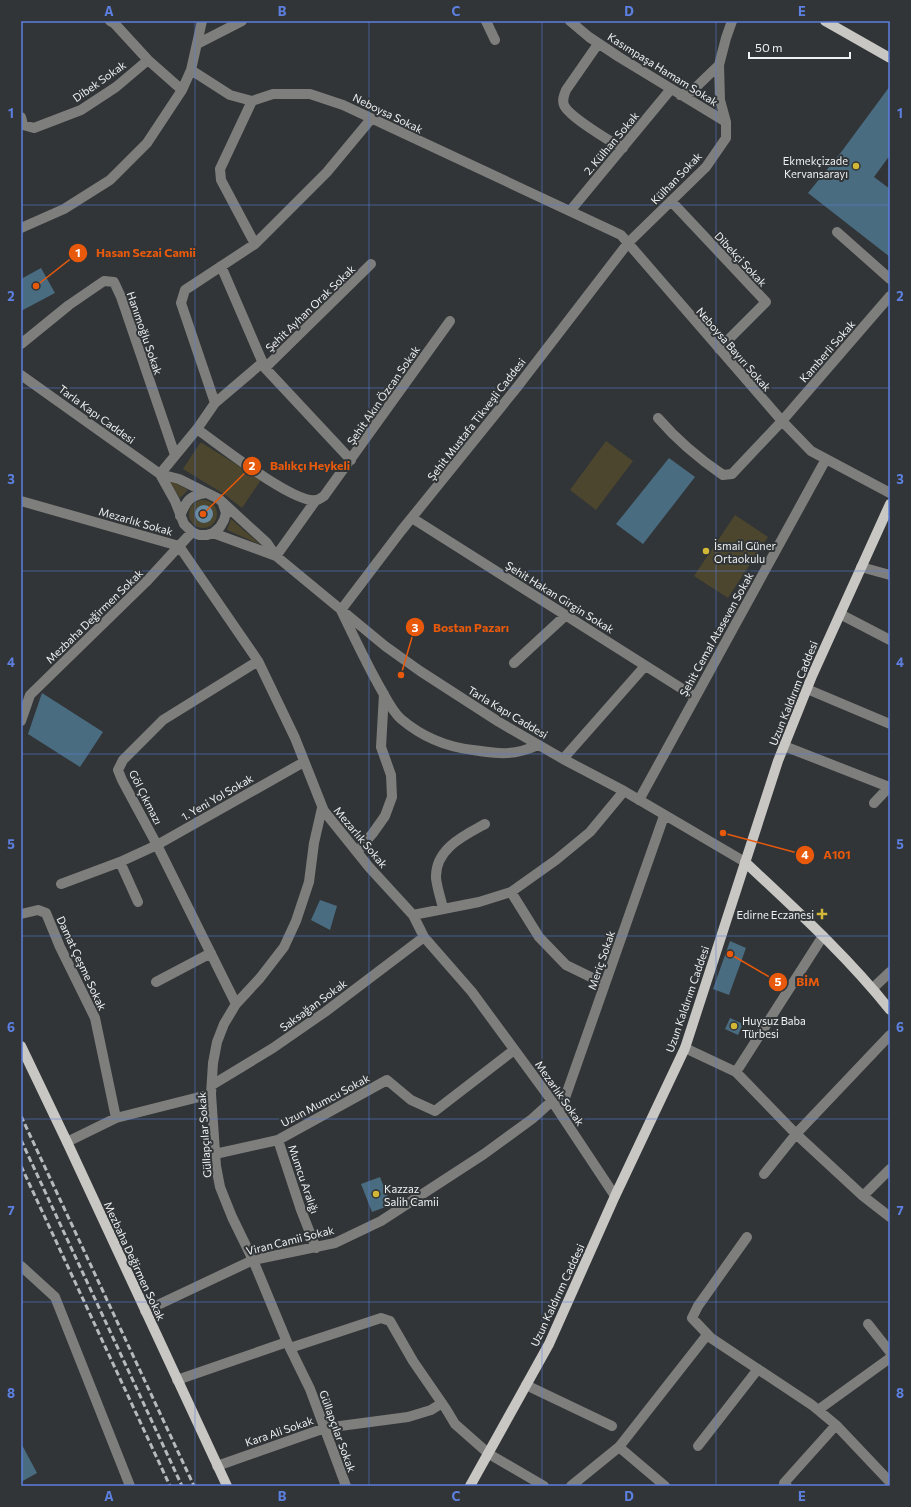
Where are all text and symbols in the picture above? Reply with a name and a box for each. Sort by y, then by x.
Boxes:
text: A [104,3,114,19]
text: B [278,3,287,19]
text: C [452,3,461,19]
text: D [624,3,634,19]
text: E [798,3,806,19]
street label: Kasımpaşa Hamam Sokak [606,30,721,108]
scale bar [749,34,850,60]
text: 50 m [755,40,783,54]
street label: Dibek Sokak [70,58,128,104]
street label: Neboysa Sokak [351,90,425,136]
text: 1 [8,105,14,121]
text: 1 [897,105,903,121]
street label: 2. Külhan Sokak [581,109,641,177]
street label: Külhan Sokak [648,149,704,207]
place label: Ekmekçizade Kervansarayı [783,154,848,180]
marker: Ekmekçizade Kervansarayı [851,161,861,171]
street label: Dibekçi Sokak [712,229,770,289]
callout: Hasan Sezai Camii [68,241,204,265]
text: 1 [75,245,81,259]
text: Hasan Sezai Camii [96,245,196,259]
street label: Şehit Ayhan Orak Sokak [263,262,357,354]
text: 2 [7,288,15,304]
text: 2 [896,288,904,304]
street label: Hanımoğlu Sokak [125,290,165,376]
street label: Neboysa Bayırı Sokak [694,304,774,394]
street label: Kamberli Sokak [797,317,857,385]
street label: Şehit Akın Özcan Sokak [343,343,422,447]
street label: Şehit Mustafa Tikveşli Caddesi [424,355,528,483]
street label: Tarla Kapı Caddesi [56,382,138,446]
callout: Balıkçı Heykeli [242,454,358,478]
text: 2 [249,458,256,472]
text: Balıkçı Heykeli [270,458,350,472]
text: 3 [7,471,15,487]
text: 3 [896,471,904,487]
street label: Mezarlık Sokak [98,504,175,538]
place label: İsmail Güner Ortaokulu [714,538,776,565]
marker: İsmail Güner Ortaokulu [701,546,711,556]
street label: Şehit Hakan Girgin Sokak [503,558,617,636]
street label: Mezbaha Değirmen Sokak [43,566,145,666]
street label: Şehit Cemal Ataseven Sokak [676,570,756,698]
callout: Bostan Pazarı [405,615,517,639]
text: 3 [412,620,419,634]
text: Bostan Pazarı [433,620,509,634]
street label: Uzun Kaldırım Caddesi [766,639,820,747]
text: 4 [7,654,15,670]
text: 4 [896,654,904,670]
street label: Tarla Kapı Caddesi [466,683,551,741]
street label: Göl Çıkmazı [127,768,165,826]
street label: 1. Yeni Yol Sokak [179,771,255,823]
street label: Mezarlık Sokak [331,804,391,870]
text: 5 [7,836,15,852]
text: 5 [896,836,904,852]
callout: A101 [795,843,859,867]
text: 4 [801,847,809,861]
text: A101 [823,847,851,861]
place label: Edirne Eczanesi [737,908,814,921]
marker: Edirne Eczanesi [817,909,827,919]
street label: Damat Çeşme Sokak [54,914,110,1012]
street label: Meriç Sokak [585,929,617,991]
street label: Uzun Kaldırım Caddesi [663,944,711,1054]
callout: BİM [768,970,828,994]
text: 5 [775,974,782,988]
text: BİM [796,974,820,988]
street label: Saksağan Sokak [277,976,349,1034]
place label: Huysuz Baba Türbesi [742,1014,806,1040]
text: 6 [7,1019,15,1035]
text: 6 [896,1019,904,1035]
marker: Huysuz Baba Türbesi [729,1021,739,1031]
street label: Mezarlık Sokak [533,1058,587,1128]
street label: Uzun Mumcu Sokak [278,1071,372,1129]
street label: Güllapçılar Sokak [195,1092,213,1178]
street label: Mumcu Aralığı [286,1143,322,1215]
place label: Kazzaz Salih Camii [384,1182,439,1208]
marker: Kazzaz Salih Camii [371,1189,381,1199]
street label: Mezbaha Değirmen Sokak [102,1199,168,1323]
text: 7 [7,1202,15,1218]
text: 7 [896,1202,904,1218]
street label: Viran Camii Sokak [245,1223,335,1257]
street label: Uzun Kaldırım Caddesi [528,1241,587,1348]
text: 8 [7,1385,15,1401]
text: 8 [896,1385,904,1401]
street label: Güllapçılar Sokak [317,1388,359,1474]
street label: Kara Ali Sokak [243,1413,315,1449]
text: A [104,1488,114,1504]
text: B [278,1488,287,1504]
text: C [452,1488,461,1504]
text: D [624,1488,634,1504]
text: E [798,1488,806,1504]

